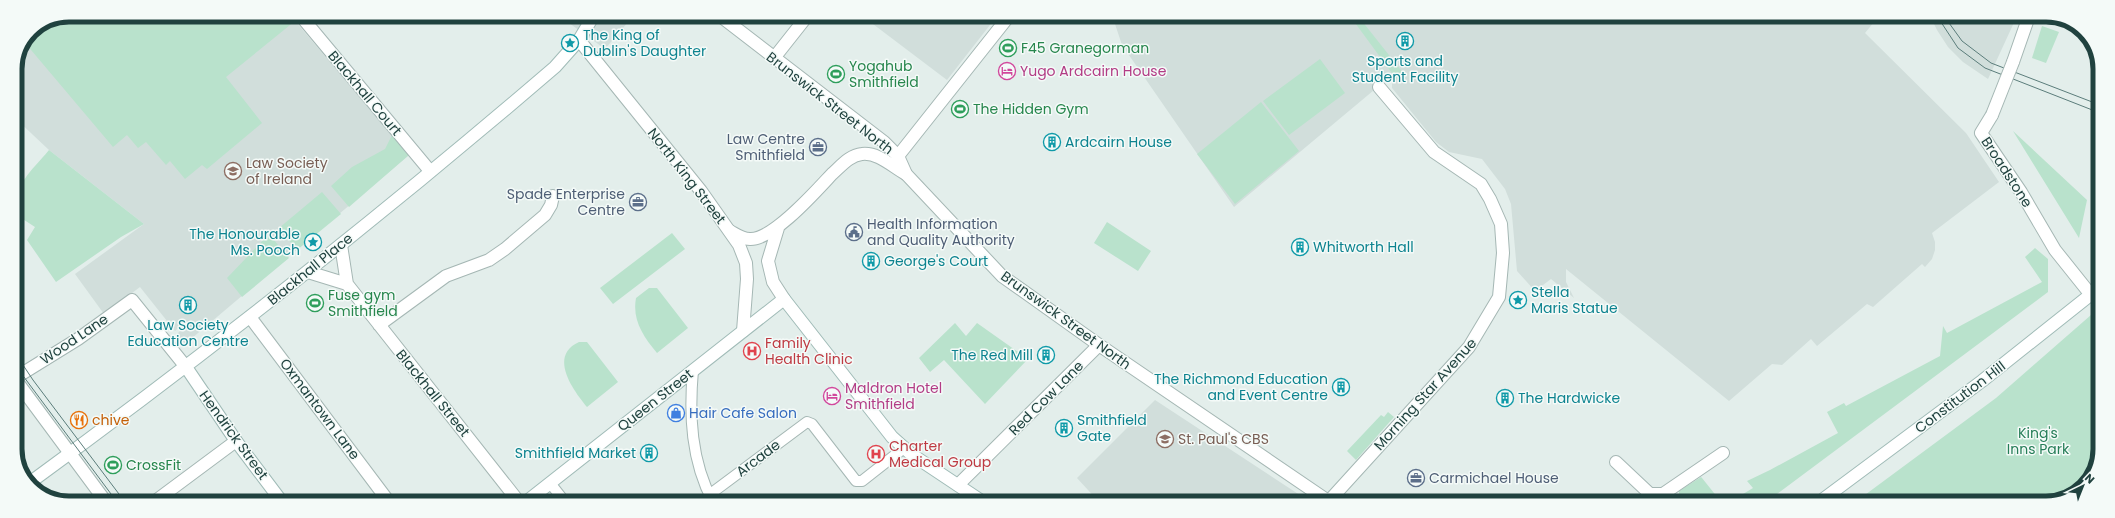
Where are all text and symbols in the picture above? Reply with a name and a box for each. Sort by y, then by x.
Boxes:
place label: The King of Dublin's Daughter [583,25,706,61]
building icon: Sports and Student Facility [1395,31,1415,51]
place icon: The King of Dublin's Daughter [560,33,580,53]
sports icon: F45 Granegorman [998,38,1018,58]
place label: F45 Granegorman [1021,38,1149,58]
street label: Blackhall Court [323,46,407,140]
street label: Brunswick Street North [762,47,898,159]
place label: Sports and Student Facility [1352,51,1458,87]
place label: Yogahub Smithfield [849,56,919,92]
hotel icon: Yugo Ardcairn House [997,61,1017,81]
place label: Yugo Ardcairn House [1020,61,1167,81]
sports icon: Yogahub Smithfield [826,64,846,84]
sports icon: The Hidden Gym [950,99,970,119]
place label: The Hidden Gym [973,99,1089,119]
street label: North King Street [643,124,731,228]
place label: Law Centre Smithfield [727,129,805,165]
building icon: Ardcairn House [1042,132,1062,152]
place label: Ardcairn House [1065,132,1172,152]
street label: Broadstone [1977,133,2038,212]
office icon: Law Centre Smithfield [808,137,828,157]
place label: Law Society of Ireland [246,153,328,189]
school or university icon: Law Society of Ireland [223,161,243,181]
place label: Spade Enterprise Centre [507,184,625,220]
office icon: Spade Enterprise Centre [628,192,648,212]
place label: Health Information and Quality Authority [867,214,1015,250]
public building icon: Health Information and Quality Authority [844,222,864,242]
place label: The Honourable Ms. Pooch [189,224,300,260]
street label: Blackhall Place [263,228,357,310]
place icon: The Honourable Ms. Pooch [303,232,323,252]
building icon: Whitworth Hall [1290,237,1310,257]
place label: Whitworth Hall [1313,237,1414,257]
building icon: George's Court [861,251,881,271]
place label: George's Court [884,251,988,271]
street label: Brunswick Street North [997,266,1135,374]
place label: Stella Maris Statue [1531,282,1618,318]
place label: Fuse gym Smithfield [328,285,398,321]
place icon: Stella Maris Statue [1508,290,1528,310]
sports icon: Fuse gym Smithfield [305,293,325,313]
building icon: Law Society Education Centre [178,295,198,315]
street label: Wood Lane [36,309,112,369]
place label: Law Society Education Centre [127,315,249,351]
place label: Family Health Clinic [765,333,853,369]
street label: Morning Star Avenue [1369,333,1481,455]
hospital icon: Family Health Clinic [742,341,762,361]
street label: Blackhall Street [391,345,475,441]
place label: The Red Mill [951,345,1033,365]
building icon: The Red Mill [1036,345,1056,365]
street label: Oxmantown Lane [275,354,365,464]
street label: Red Cow Lane [1004,356,1088,440]
street label: Constitution Hill [1911,356,2009,438]
street label: Queen Street [613,364,697,436]
place label: The Richmond Education and Event Centre [1154,369,1328,405]
building icon: The Richmond Education and Event Centre [1331,377,1351,397]
place label: Maldron Hotel Smithfield [845,378,942,414]
street label: Hendrick Street [195,386,273,484]
hotel icon: Maldron Hotel Smithfield [822,386,842,406]
building icon: The Hardwicke [1495,388,1515,408]
place label: The Hardwicke [1518,388,1620,408]
shop icon: Hair Cafe Salon [666,403,686,423]
place label: Hair Cafe Salon [689,403,797,423]
restaurant icon: chive [69,410,89,430]
place label: chive [92,410,130,430]
place label: Smithfield Gate [1077,410,1147,446]
building icon: Smithfield Gate [1054,418,1074,438]
park label: King's Inns Park [2007,423,2070,459]
school or university icon: St. Paul's CBS [1155,429,1175,449]
place label: St. Paul's CBS [1178,429,1269,449]
street label: Arcade [732,435,785,481]
place label: Charter Medical Group [889,436,991,472]
place label: Smithfield Market [515,443,636,463]
building icon: Smithfield Market [639,443,659,463]
hospital icon: Charter Medical Group [866,444,886,464]
sports icon: CrossFit [103,455,123,475]
place label: CrossFit [126,455,181,475]
north arrow [2063,466,2103,506]
office icon: Carmichael House [1406,468,1426,488]
place label: Carmichael House [1429,468,1559,488]
text: N [2081,470,2098,487]

